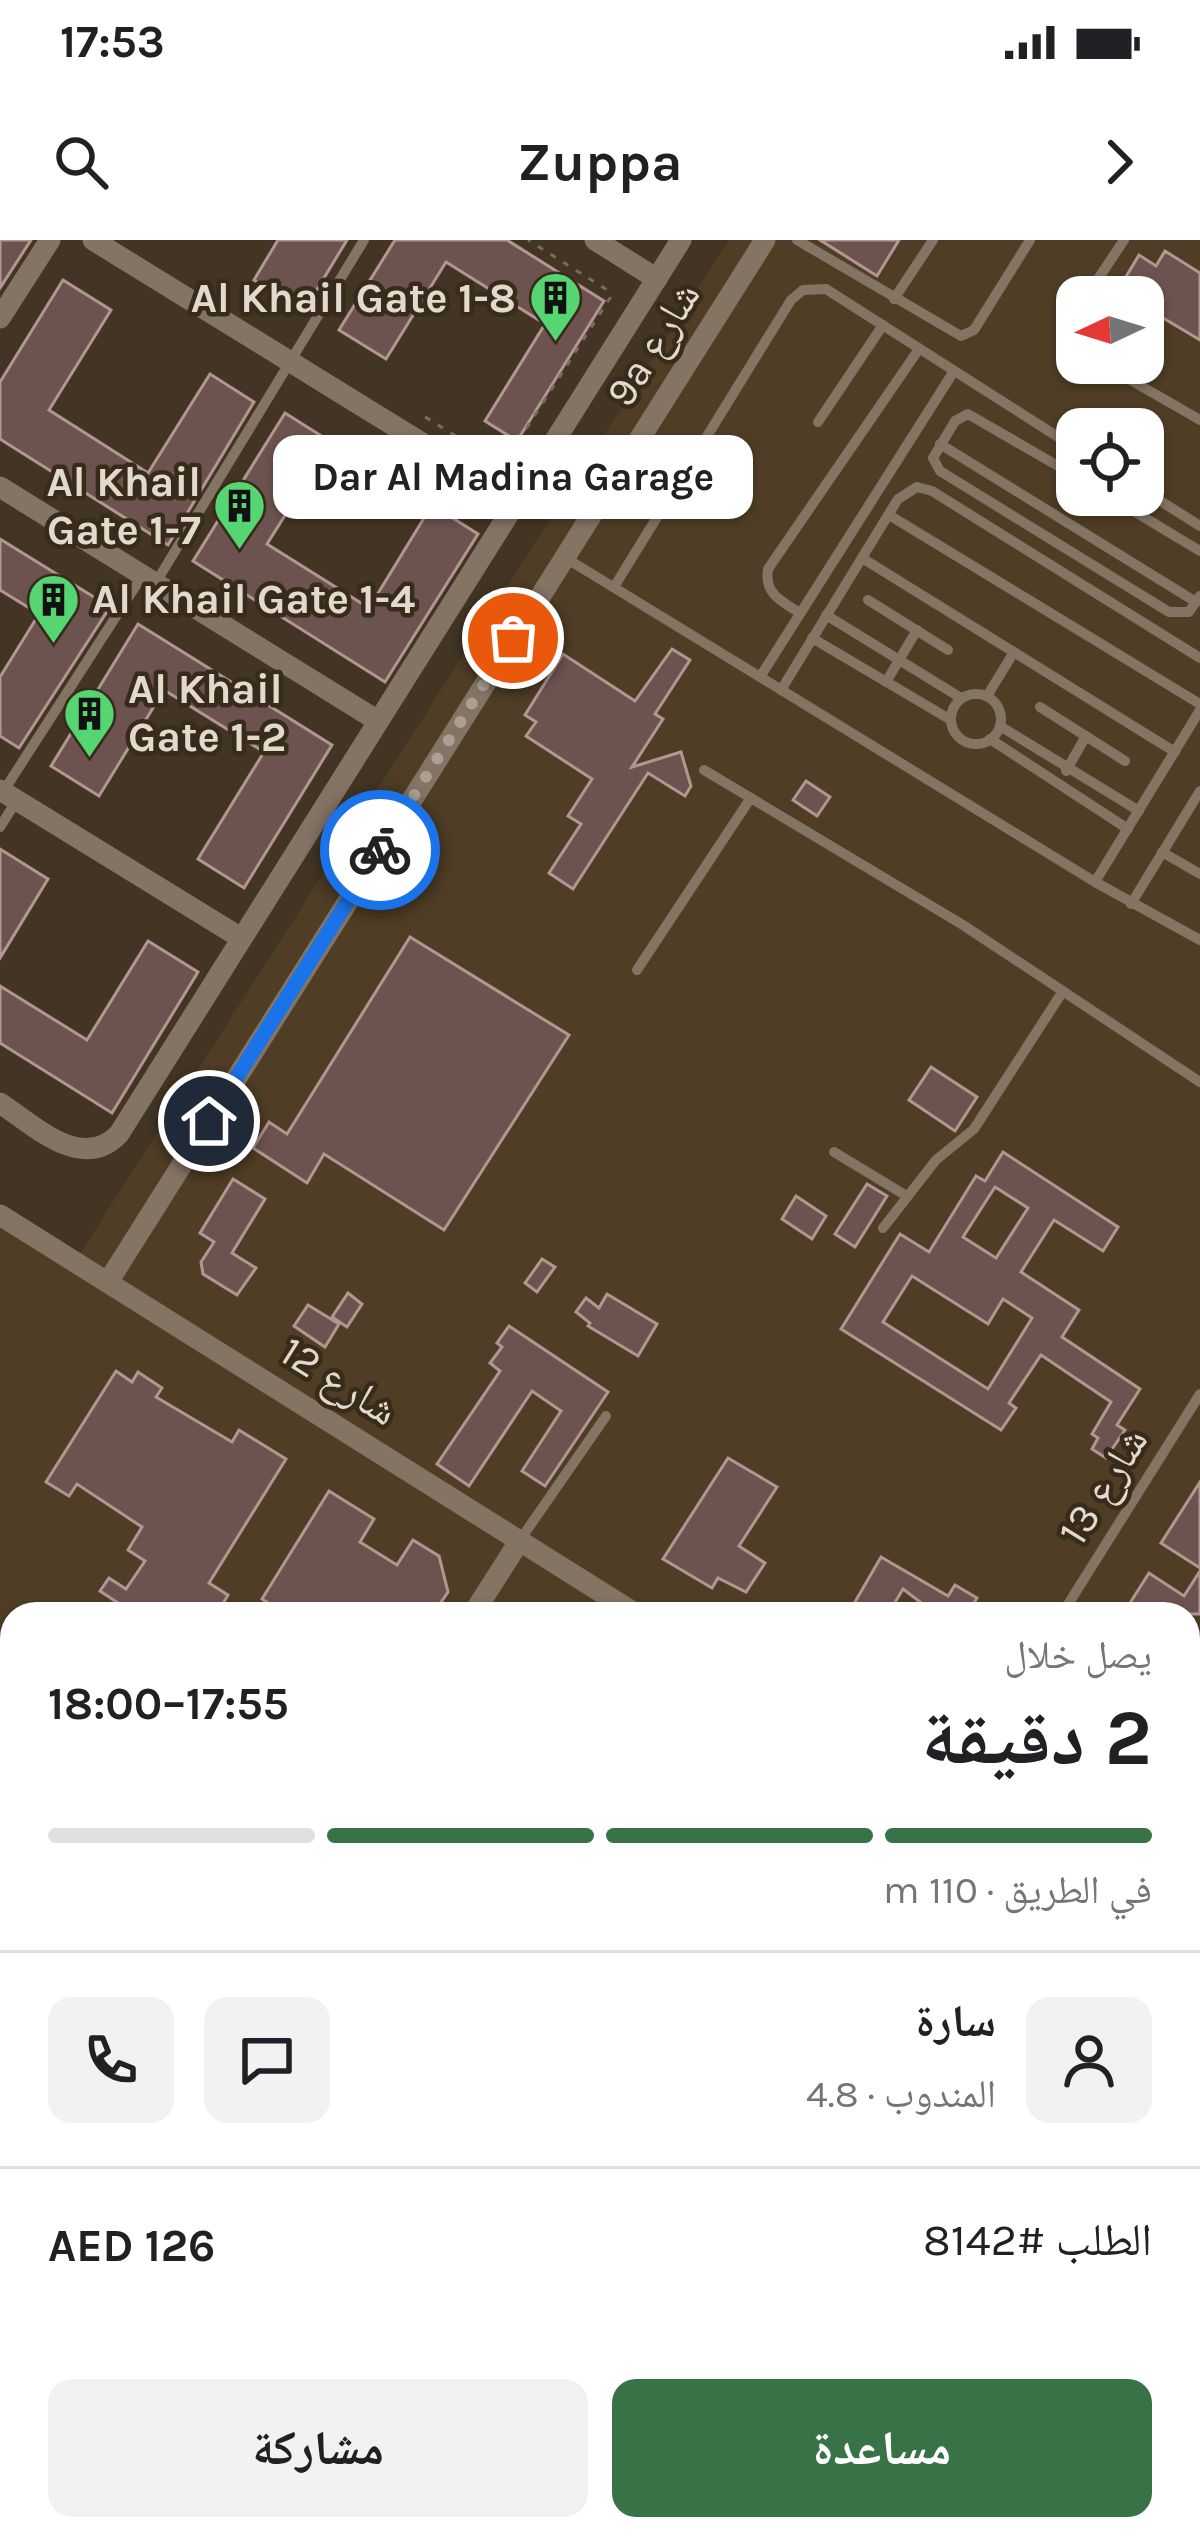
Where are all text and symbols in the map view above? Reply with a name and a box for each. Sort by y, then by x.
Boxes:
text: 17:53 [60,16,165,68]
icon: search [48,129,114,195]
icon: forward [1086,129,1152,195]
text: Zuppa [517,130,683,194]
building icon: Al Khail Gate 1-8 [527,270,583,344]
place label: Al Khail Gate 1-8 [191,273,516,323]
street label: 9a شارع [595,273,711,416]
north arrow [1056,276,1164,384]
map controls [1056,276,1164,516]
button: locate [1056,408,1164,516]
callout: Dar Al Madina Garage [273,434,753,518]
text: Dar Al Madina Garage [312,454,714,500]
place label: Al Khail Gate 1-7 [47,457,201,555]
building icon: Al Khail Gate 1-7 [212,478,268,552]
building icon: Al Khail Gate 1-4 [25,571,81,645]
place label: Al Khail Gate 1-4 [92,574,415,624]
pin [462,587,564,689]
icon: bag [480,605,546,671]
place label: Al Khail Gate 1-2 [128,664,287,762]
building icon: Al Khail Gate 1-2 [61,685,117,759]
courier [320,790,440,910]
icon: bike [347,817,413,883]
pin [158,1070,260,1172]
icon: home [176,1088,242,1154]
street label: شارع 12 [271,1326,407,1437]
street label: شارع 13 [1048,1418,1159,1554]
text: يصل خلال [1004,1632,1152,1678]
text: 17:55–18:00 [48,1678,289,1730]
text: 2 دقيقة [921,1692,1152,1784]
text: في الطريق · 110 m [883,1867,1152,1913]
text: سارة [915,1995,996,2047]
button: phone [48,1997,174,2123]
button: chat [204,1997,330,2123]
button: person [1026,1997,1152,2123]
text: المندوب · 4.8 [806,2071,996,2117]
text: الطلب #8142 [923,2214,1152,2266]
text: AED 126 [48,2220,215,2272]
button: مشاركة [48,2379,588,2517]
button: مساعدة [612,2379,1152,2517]

